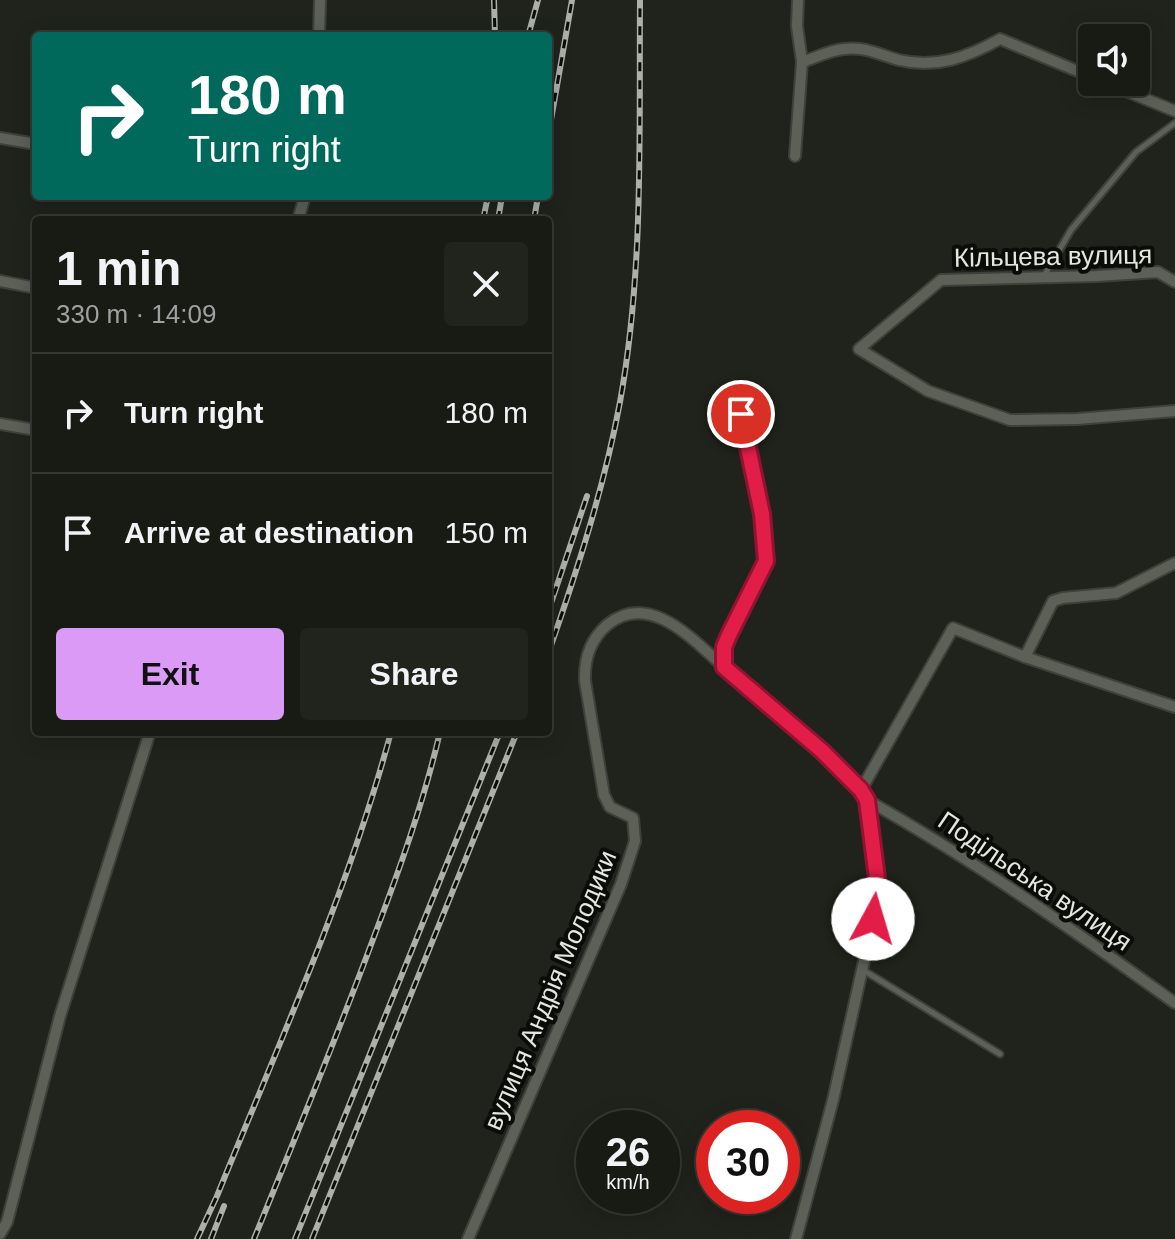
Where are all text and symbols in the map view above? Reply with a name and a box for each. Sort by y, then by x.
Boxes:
map controls [1078,24,1150,96]
button: sound [1078,24,1150,96]
text: 180 m [188,63,347,126]
icon: right [56,64,160,168]
text: Turn right [188,129,341,170]
street label: Кільцева вулиця [954,239,1152,273]
text: 1 min [56,242,181,295]
button: close [444,242,528,326]
text: 330 m · 14:09 [56,299,216,329]
pin [707,380,775,448]
icon: right [56,391,100,435]
icon: arrive [719,392,763,436]
text: Turn right [124,396,263,429]
text: 180 m [445,396,528,429]
icon: arrive [56,511,100,555]
text: Arrive at destination [124,516,414,549]
text: 150 m [445,516,528,549]
button: Exit [56,628,284,720]
button: Share [300,628,528,720]
street label: Подільська вулиця [933,805,1137,957]
street label: вулиця Андрія Молодики [477,846,623,1134]
position arrow [831,877,915,961]
speed limit sign: 30 [696,1110,800,1214]
text: 26 [606,1130,650,1174]
text: km/h [606,1171,650,1193]

